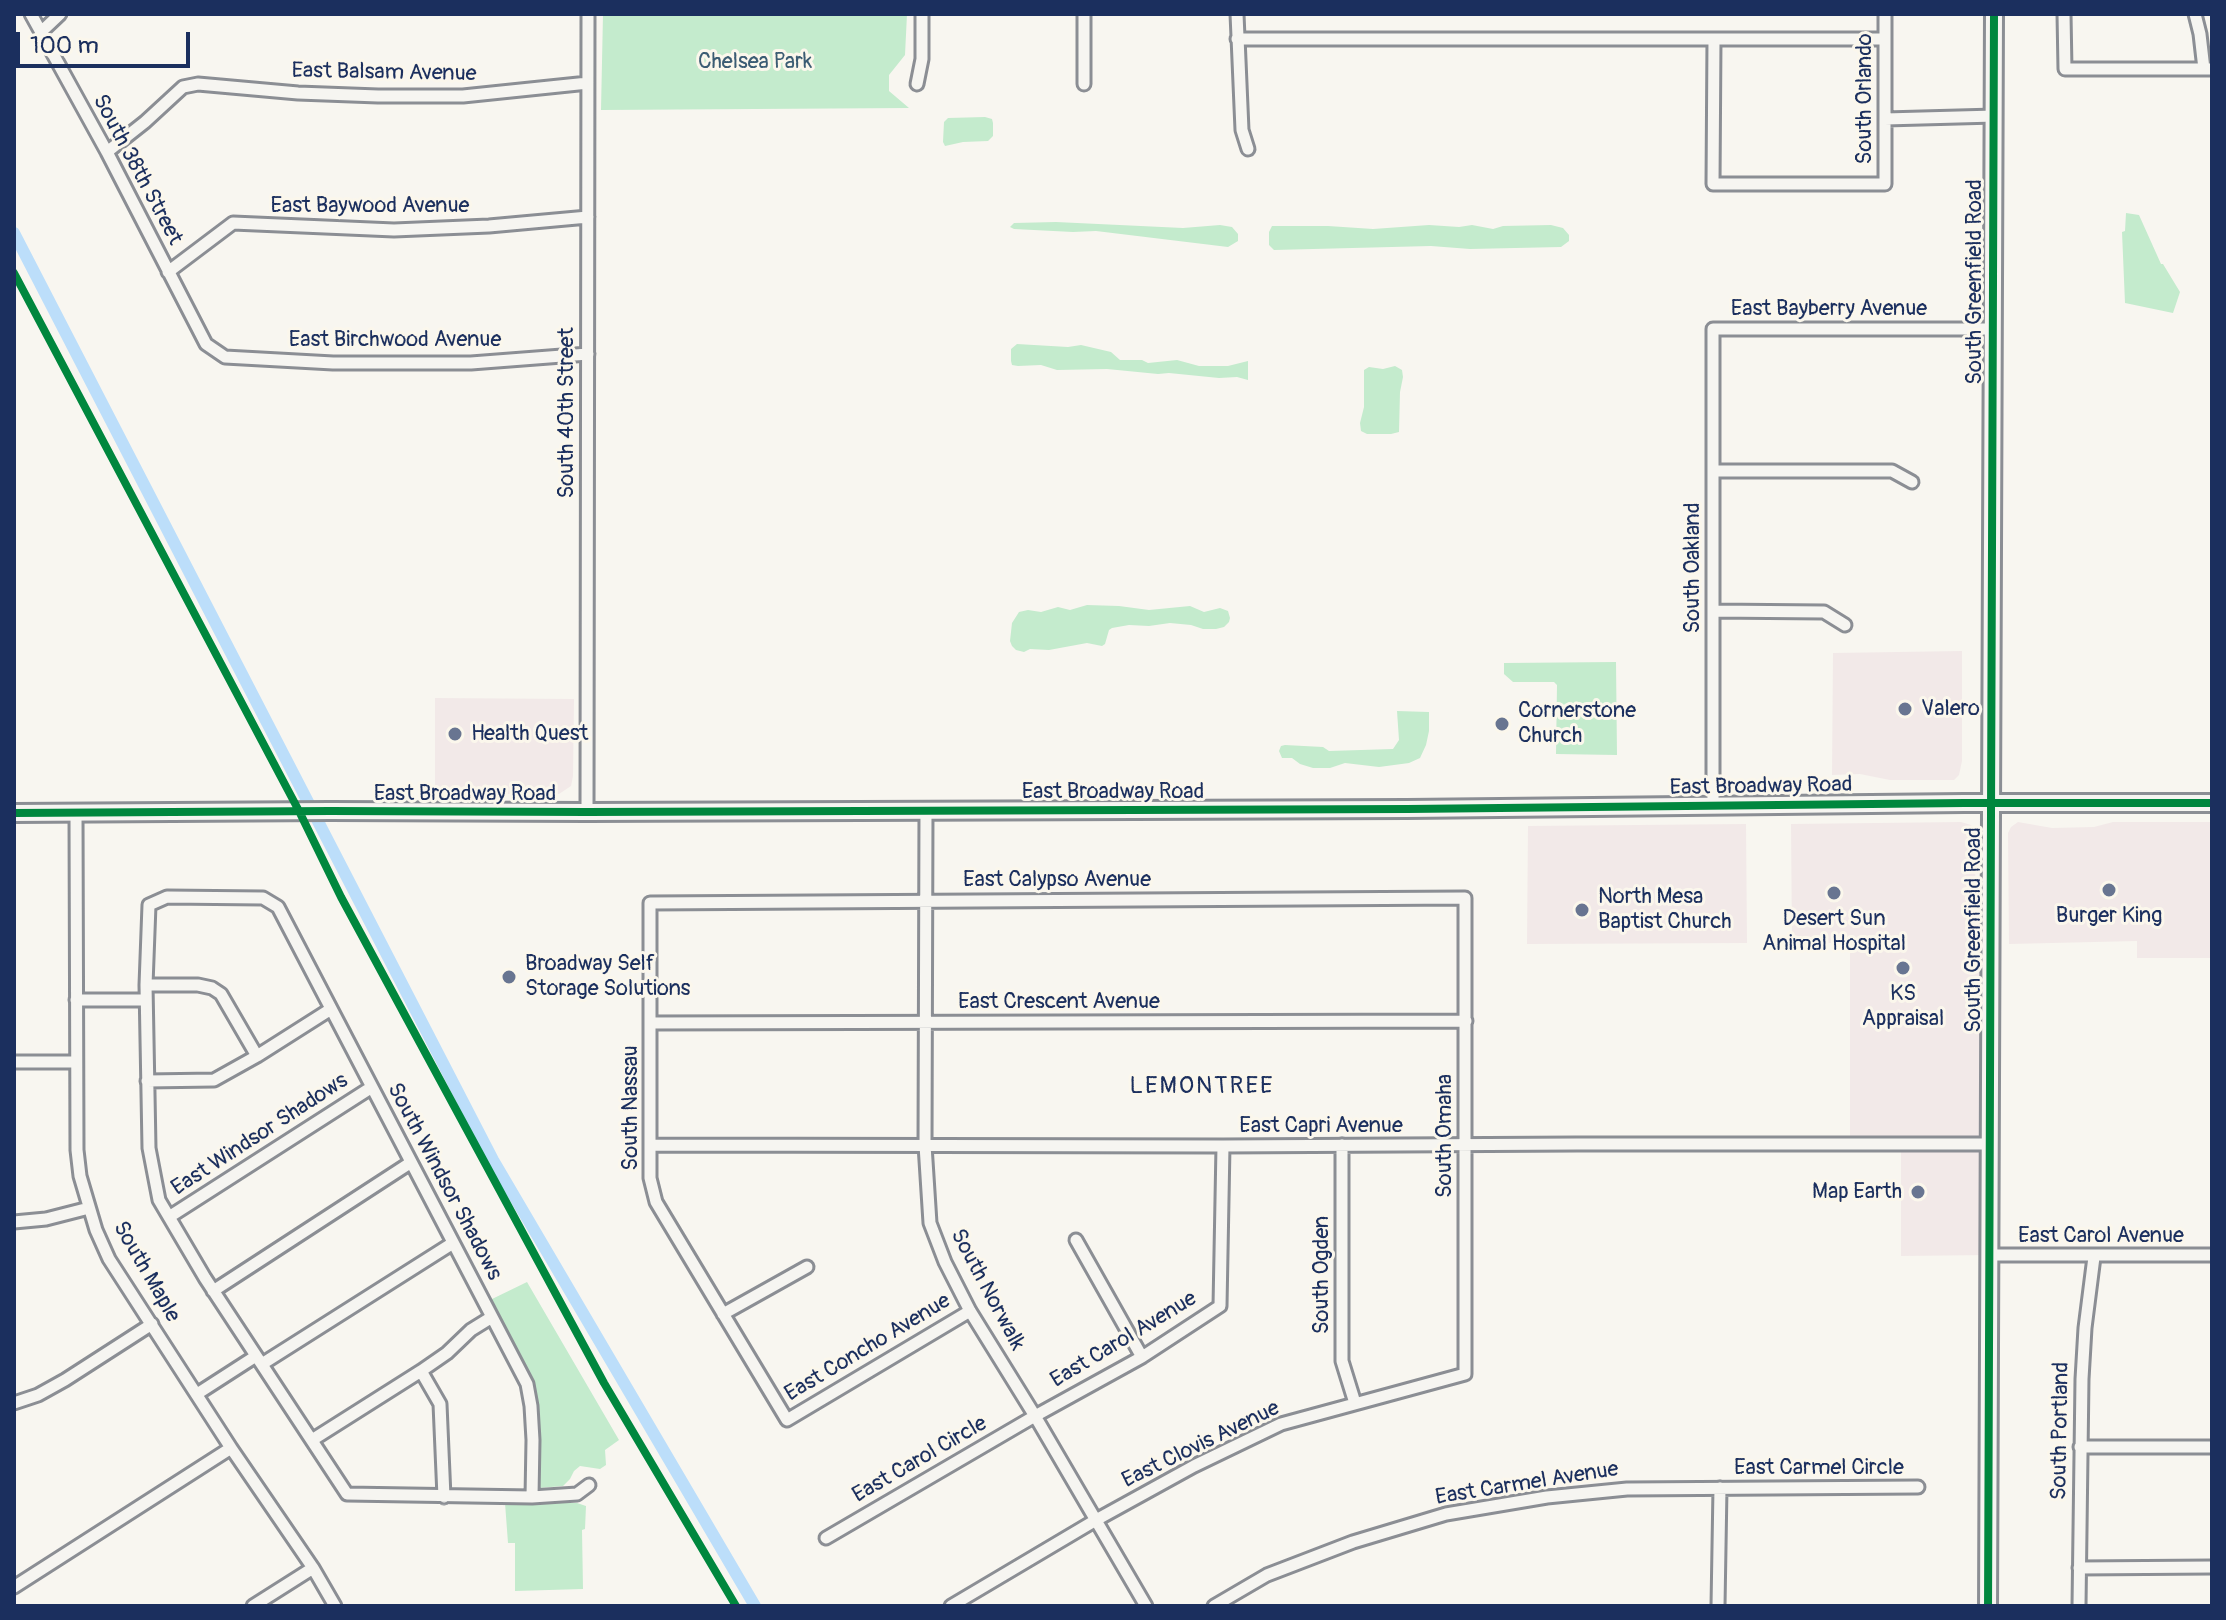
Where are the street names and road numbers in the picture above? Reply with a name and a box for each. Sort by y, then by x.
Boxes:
street label: South Orlando [1852,34,1878,164]
street label: East Balsam Avenue [291,58,477,88]
street label: South 38th Street [86,90,188,250]
street label: South Greenfield Road [1962,179,1988,385]
street label: East Baywood Avenue [271,193,469,219]
street label: East Bayberry Avenue [1731,296,1927,322]
street label: East Birchwood Avenue [289,327,501,353]
street label: South 40th Street [554,327,580,499]
street label: South Oakland [1680,502,1706,634]
street label: East Broadway Road [1669,772,1853,802]
street label: East Broadway Road [1022,779,1204,805]
street label: East Broadway Road [374,781,556,807]
street label: South Greenfield Road [1961,827,1987,1033]
street label: East Calypso Avenue [963,867,1151,893]
street label: East Crescent Avenue [958,989,1160,1015]
street label: South Nassau [618,1045,644,1171]
street label: East Windsor Shadows [167,1068,353,1202]
street label: South Omaha [1432,1074,1458,1198]
street label: South Windsor Shadows [381,1079,507,1285]
street label: East Capri Avenue [1239,1113,1403,1139]
street label: South Ogden [1309,1216,1335,1334]
street label: South Maple [107,1217,185,1327]
street label: East Carol Avenue [2018,1223,2184,1249]
street label: South Norwalk [944,1225,1030,1355]
street label: East Carol Avenue [1046,1286,1202,1394]
street label: East Concho Avenue [780,1288,956,1408]
street label: South Portland [2047,1362,2075,1500]
street label: East Clovis Avenue [1118,1395,1284,1495]
street label: East Carol Circle [848,1411,992,1509]
street label: East Carmel Circle [1734,1455,1904,1481]
street label: East Carmel Avenue [1434,1457,1620,1511]

